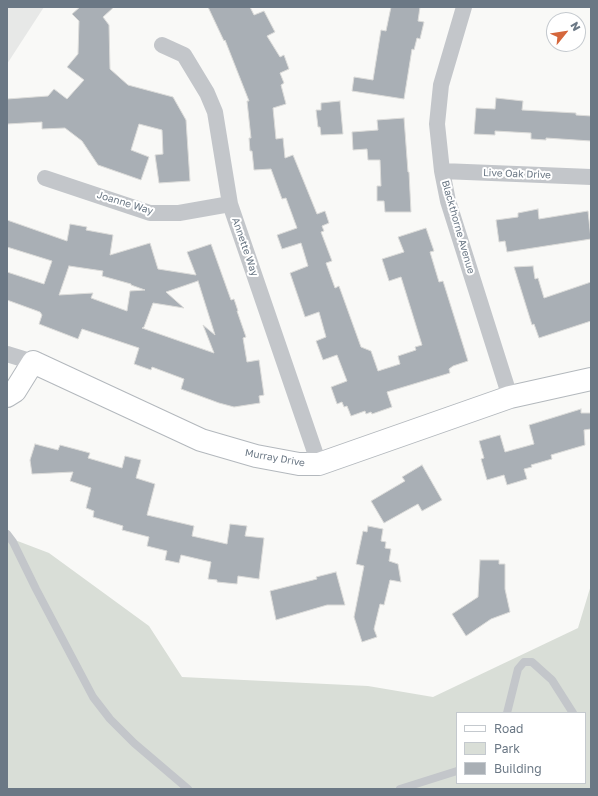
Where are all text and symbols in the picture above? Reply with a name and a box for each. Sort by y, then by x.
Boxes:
north arrow [546,12,586,52]
text: N [568,19,584,33]
street label: Live Oak Drive [483,167,551,181]
street label: Blackthorne Avenue [439,179,477,275]
street label: Joanne Way [95,189,155,217]
street label: Annette Way [229,216,261,278]
street label: Murray Drive [244,447,306,469]
legend [456,712,586,784]
text: Road [494,721,523,736]
text: Park [494,741,520,756]
text: Building [494,761,542,776]

